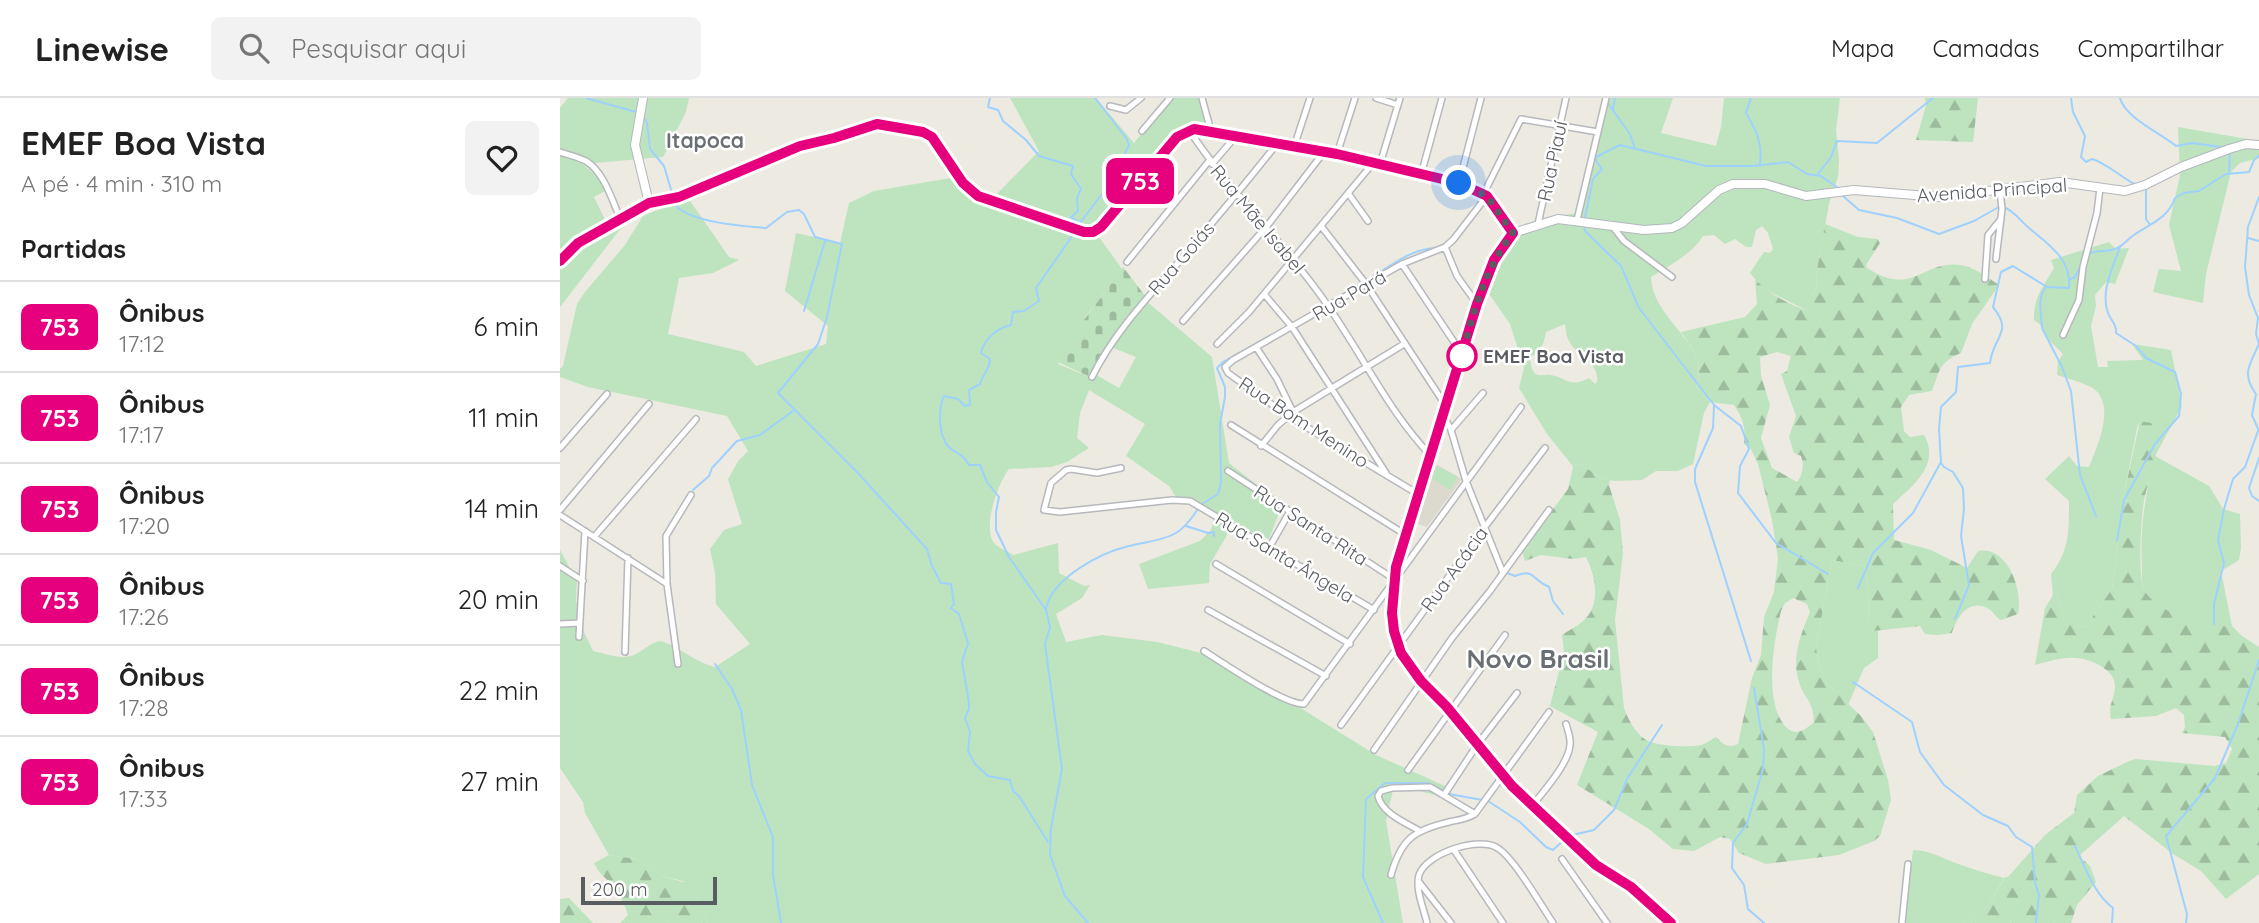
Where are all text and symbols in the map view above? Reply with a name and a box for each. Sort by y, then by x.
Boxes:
search box [211,17,701,80]
text: Linewise [35,28,169,69]
icon: search [235,29,273,67]
text: Pesquisar aqui [291,32,466,65]
text: Mapa [1831,33,1894,63]
text: Camadas [1932,33,2039,63]
text: Compartilhar [2077,33,2224,63]
street label: Rua Piauí [1532,118,1572,203]
button: heart [465,121,539,195]
text: EMEF Boa Vista [21,122,266,163]
district label: Itapoca [666,127,744,153]
line badge: 753 [1100,158,1180,204]
street label: Rua Mãe Isabel [1205,160,1311,278]
your location [1441,165,1476,200]
text: 753 [1120,166,1160,196]
text: A pé · 4 min · 310 m [21,169,222,198]
street label: Avenida Principal [1916,173,2068,207]
street label: Rua Goiás [1143,216,1219,300]
text: Partidas [21,232,126,265]
street label: Rua Pará [1308,264,1390,326]
text: Ônibus [119,296,205,329]
text: 6 min [474,310,539,343]
text: 753 [40,312,79,342]
text: 17:12 [119,329,165,358]
marker: EMEF Boa Vista [1447,341,1477,371]
place label: EMEF Boa Vista [1483,344,1624,368]
street label: Rua Bom Menino [1234,371,1374,473]
text: Ônibus [119,387,205,420]
text: 11 min [468,401,539,434]
text: 753 [40,403,79,433]
text: 17:17 [119,420,164,449]
text: Ônibus [119,478,205,511]
street label: Rua Santa Rita [1249,479,1373,571]
text: 14 min [465,492,539,525]
text: 753 [40,494,79,524]
street label: Rua Santa Ângela [1211,506,1359,608]
text: 17:20 [119,511,170,540]
street label: Rua Acácia [1415,522,1493,616]
text: Ônibus [119,569,205,602]
text: 20 min [458,583,539,616]
text: 753 [40,585,79,615]
text: 17:26 [119,602,169,631]
district label: Novo Brasil [1466,642,1610,675]
text: Ônibus [119,660,205,693]
text: 22 min [459,674,539,707]
text: 753 [40,676,79,706]
text: 17:28 [119,693,169,722]
text: Ônibus [119,751,205,784]
text: 27 min [460,765,539,798]
text: 753 [40,767,79,797]
text: 17:33 [119,784,168,813]
scale bar [581,874,718,906]
text: 200 m [592,877,648,901]

